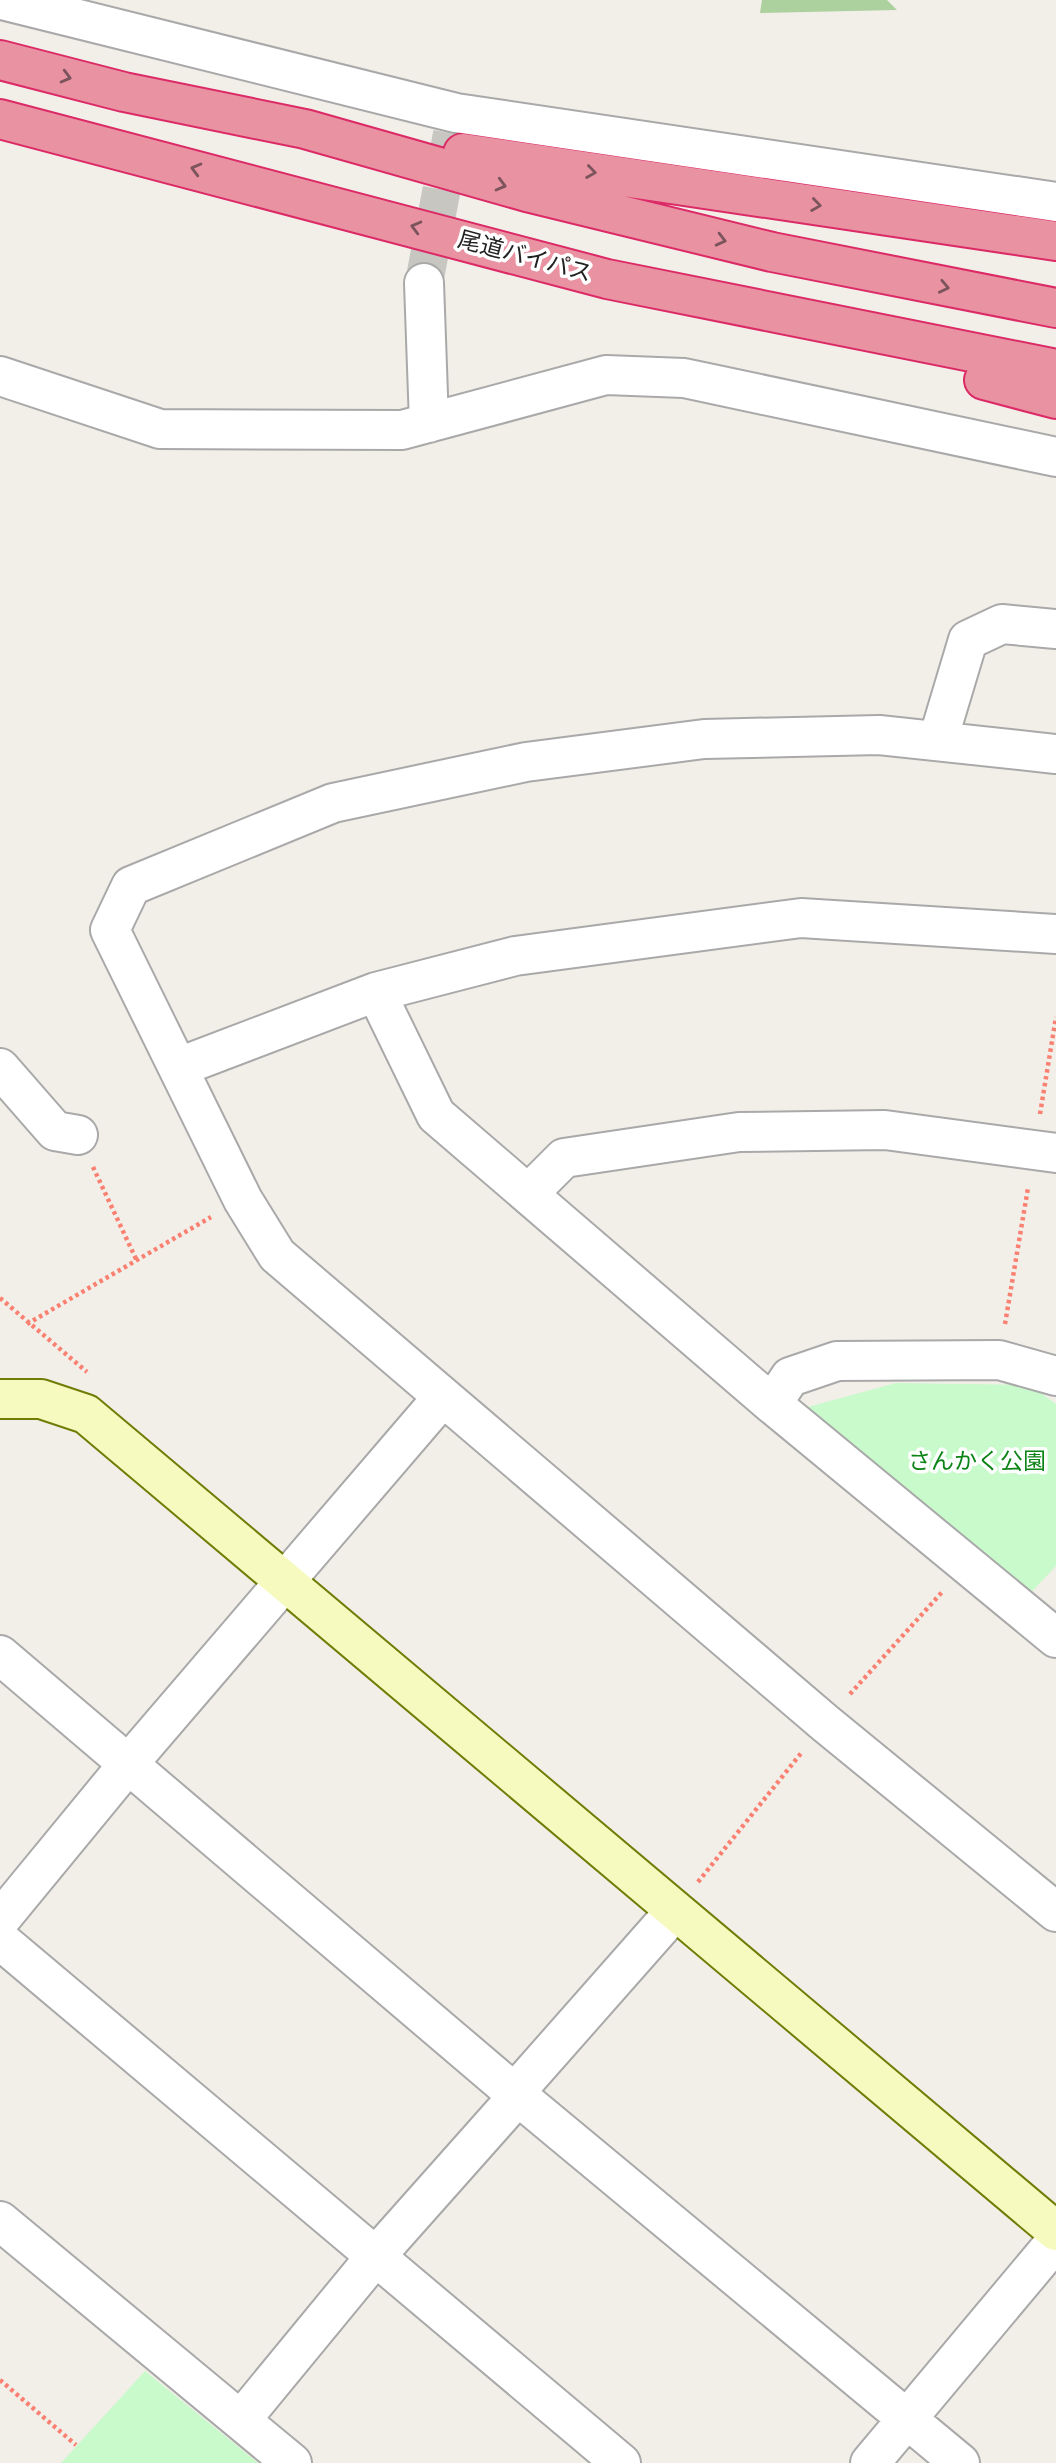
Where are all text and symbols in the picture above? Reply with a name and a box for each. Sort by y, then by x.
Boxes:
one-way arrow [60,69,72,83]
one-way arrow [190,163,202,177]
one-way arrow [585,164,597,179]
one-way arrow [495,176,507,191]
one-way arrow [810,197,822,212]
one-way arrow [410,220,422,235]
street label: 尾道バイパス [455,225,595,287]
one-way arrow [715,232,727,246]
one-way arrow [938,279,950,294]
park label: さんかく公園 [908,1447,1046,1475]

